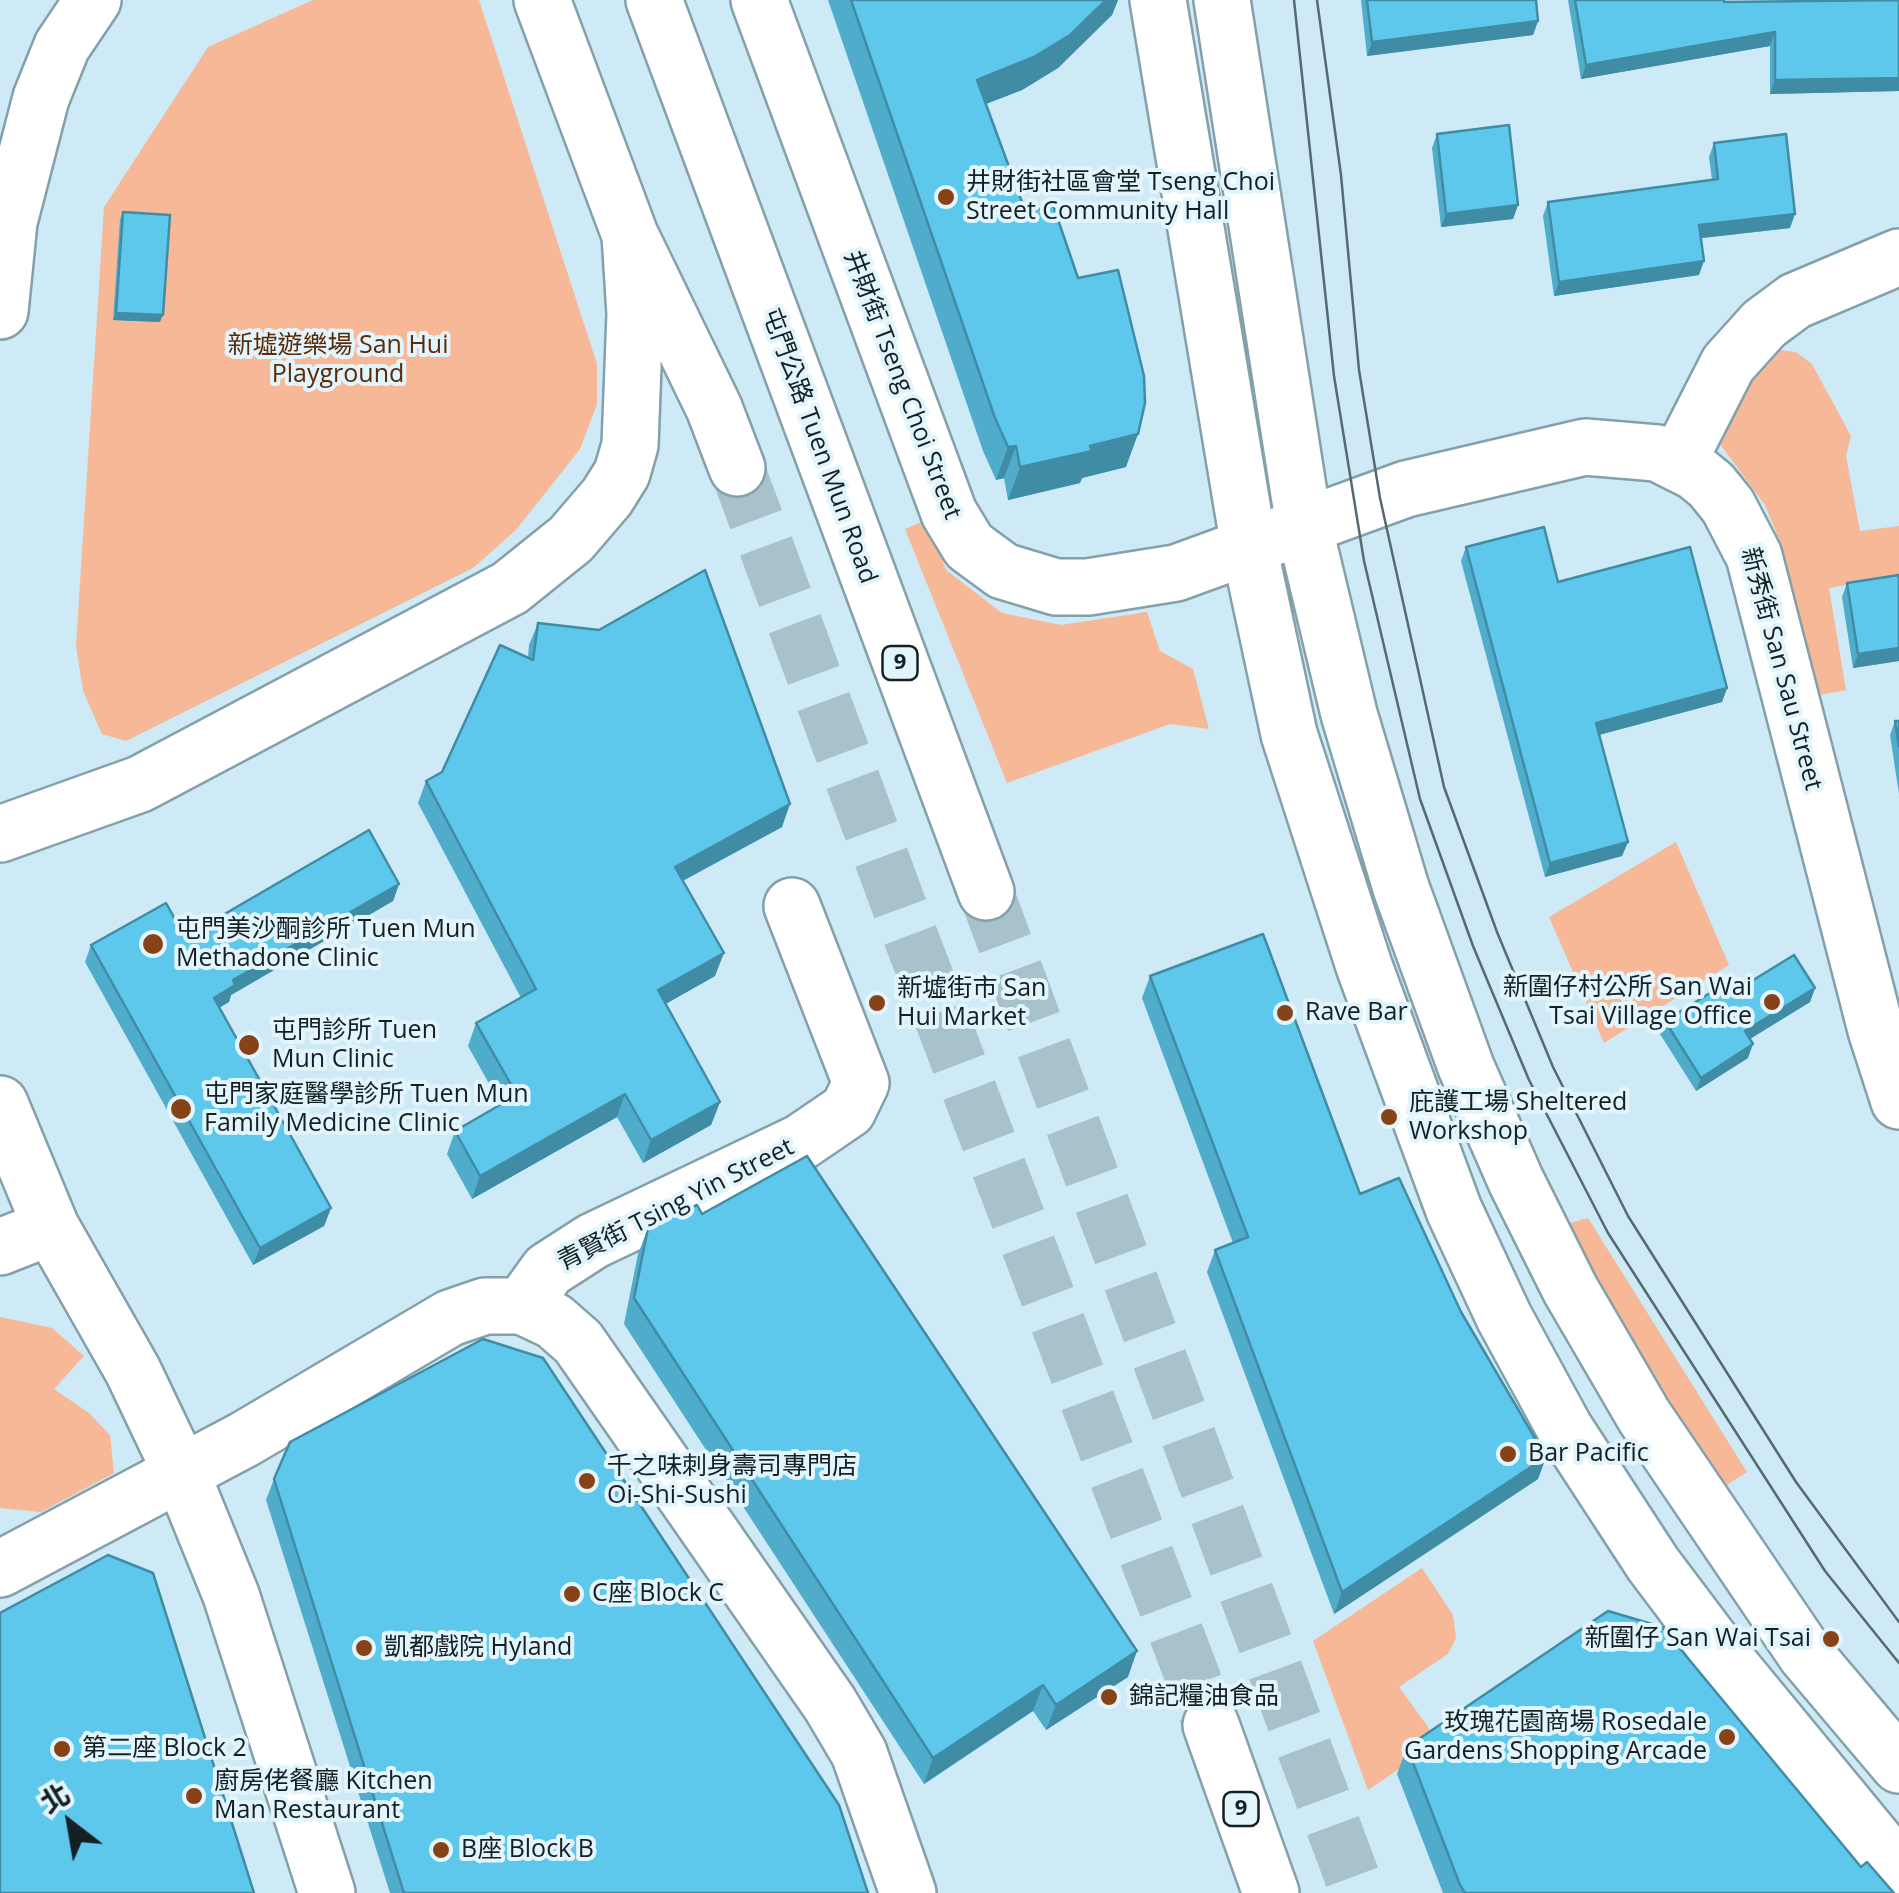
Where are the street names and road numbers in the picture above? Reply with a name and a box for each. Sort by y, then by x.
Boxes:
street label: 井財街 Tseng Choi Street [837,246,967,524]
street label: 屯門公路 Tuen Mun Road [755,304,883,588]
street label: 新秀街 San Sau Street [1734,544,1828,794]
road number: 9 [882,646,918,680]
street label: 青賢街 Tsing Yin Street [553,1132,799,1278]
road number: 9 [1224,1792,1258,1826]

